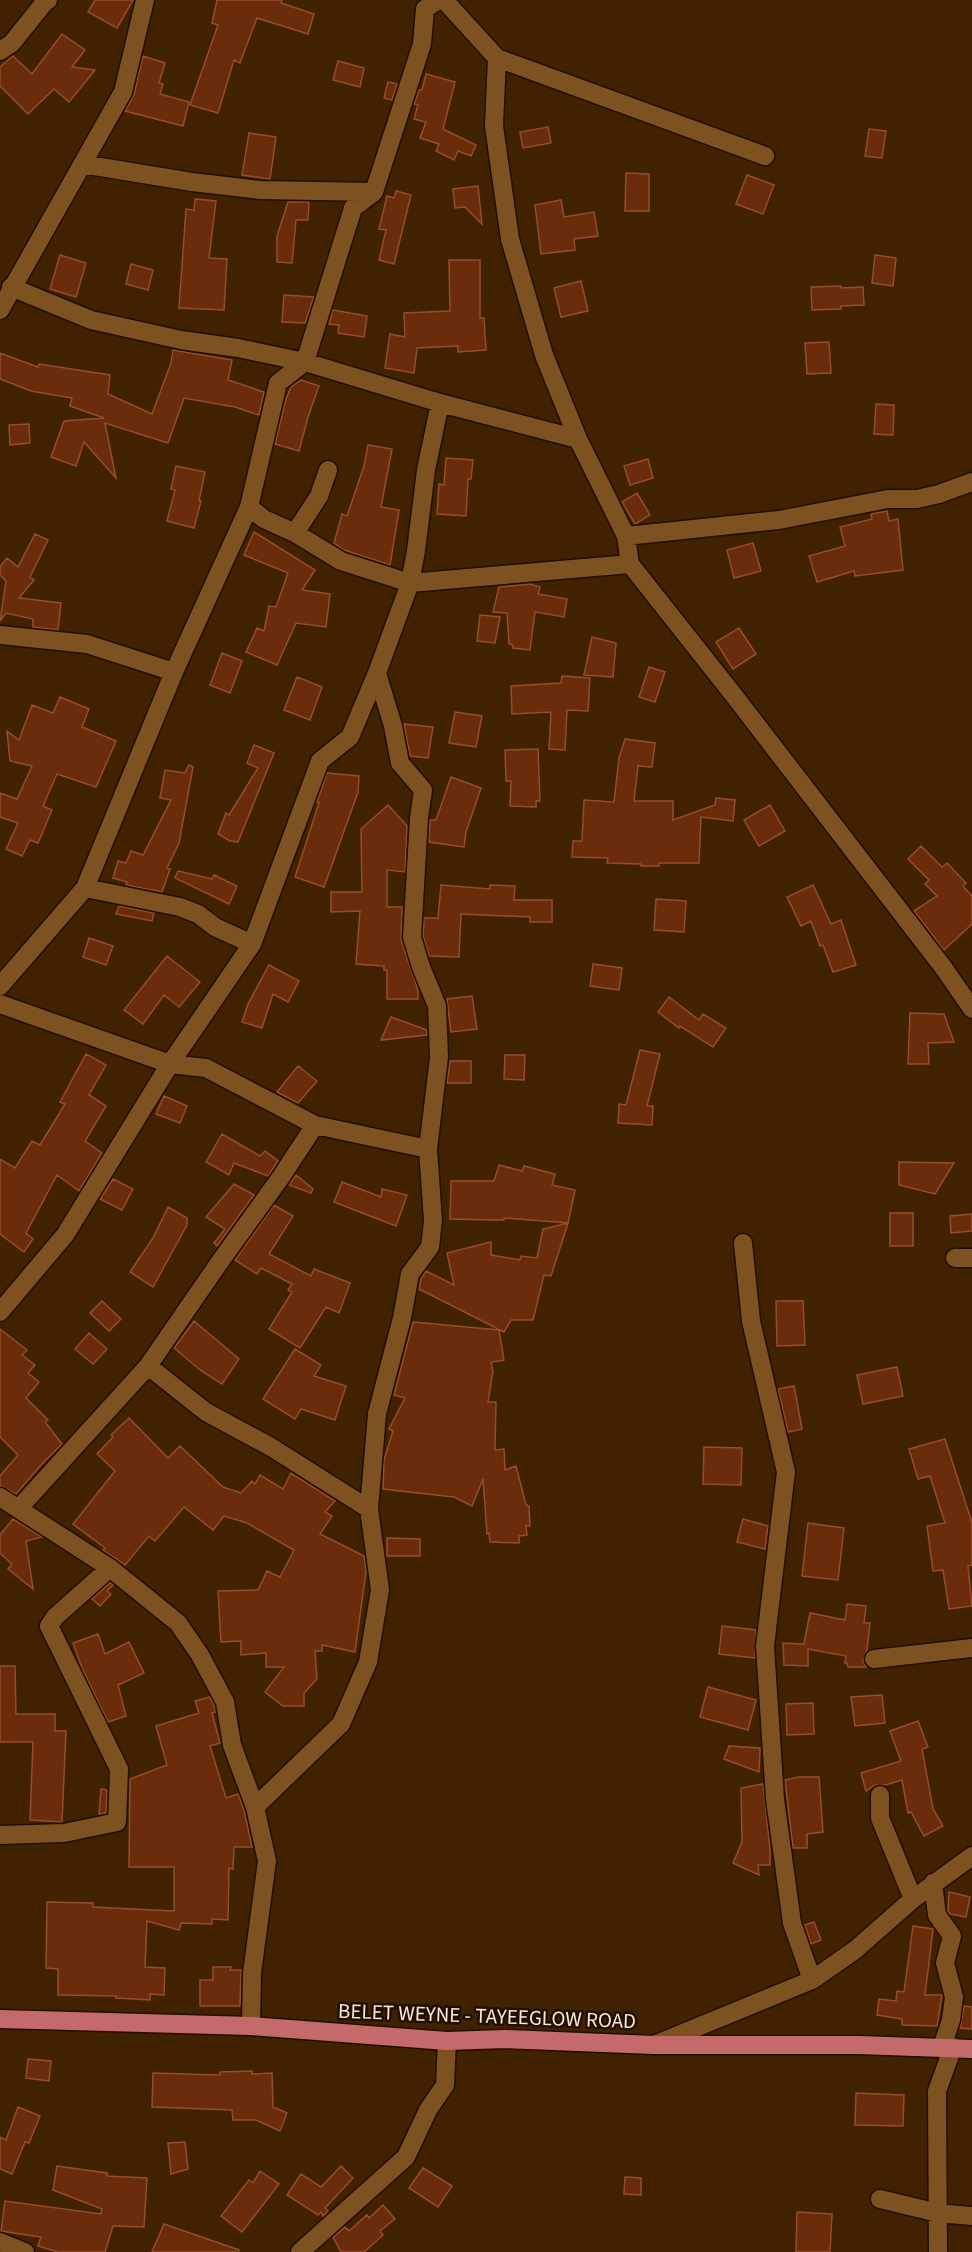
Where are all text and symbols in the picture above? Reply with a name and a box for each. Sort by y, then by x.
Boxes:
street label: BELET WEYNE - TAYEEGLOW ROAD [338,1996,636,2036]

